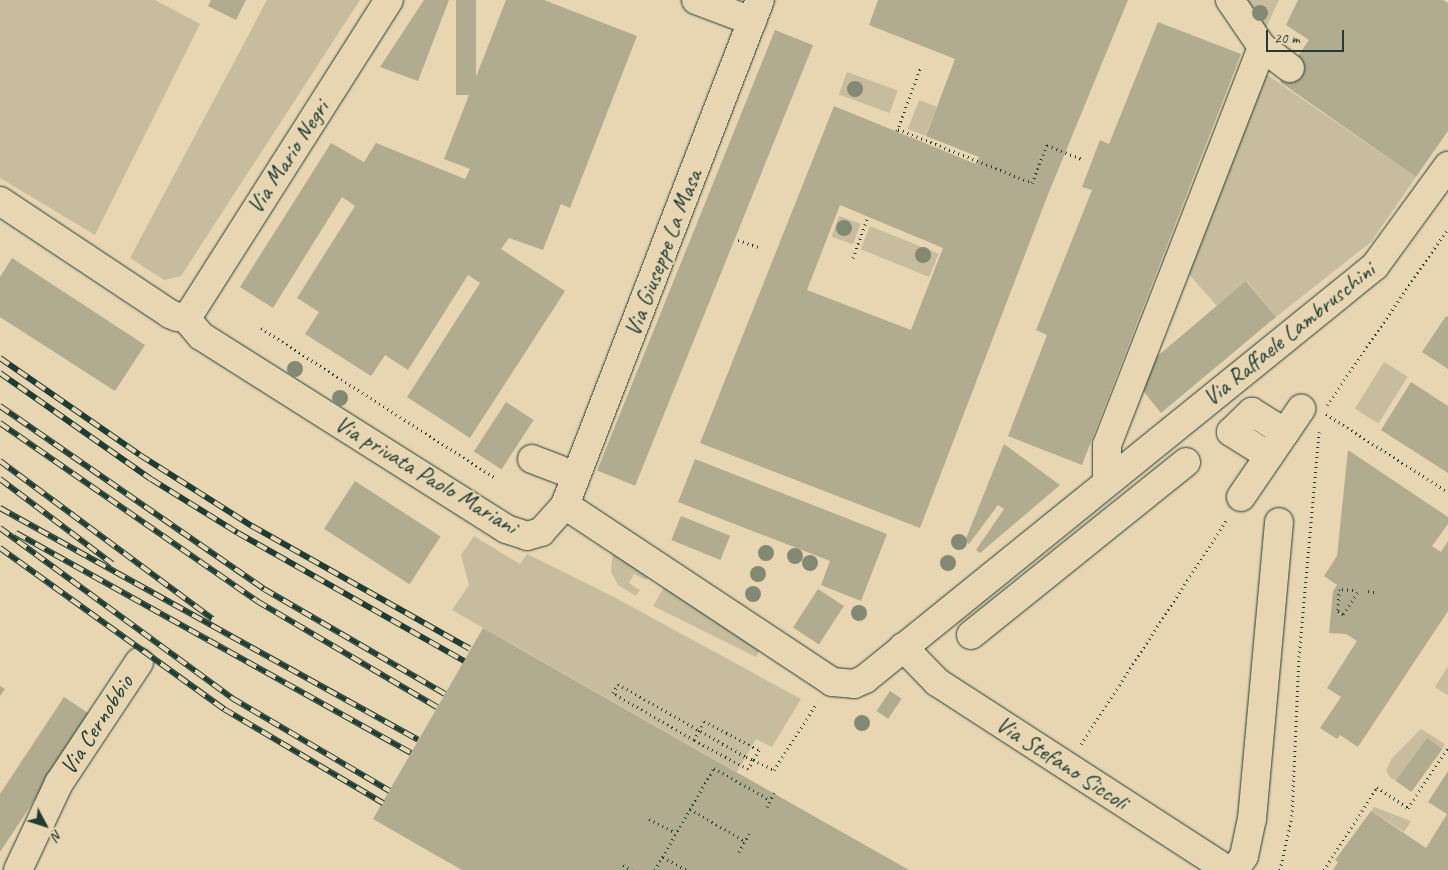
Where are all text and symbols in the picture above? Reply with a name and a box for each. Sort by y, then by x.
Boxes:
scale bar [1268,20,1346,52]
text: 20 m [1274,29,1300,48]
street label: Via Mario Negri [240,94,336,220]
street label: Via Giuseppe La Masa [618,165,708,341]
street label: Via Raffaele Lambruschini [1198,256,1380,412]
street label: Via privata Paolo Mariani [329,409,523,541]
street label: Via Cernobbio [54,670,140,780]
street label: Via Stefano Siccoli [990,710,1134,816]
north arrow [20,800,70,850]
text: N [48,826,66,844]

